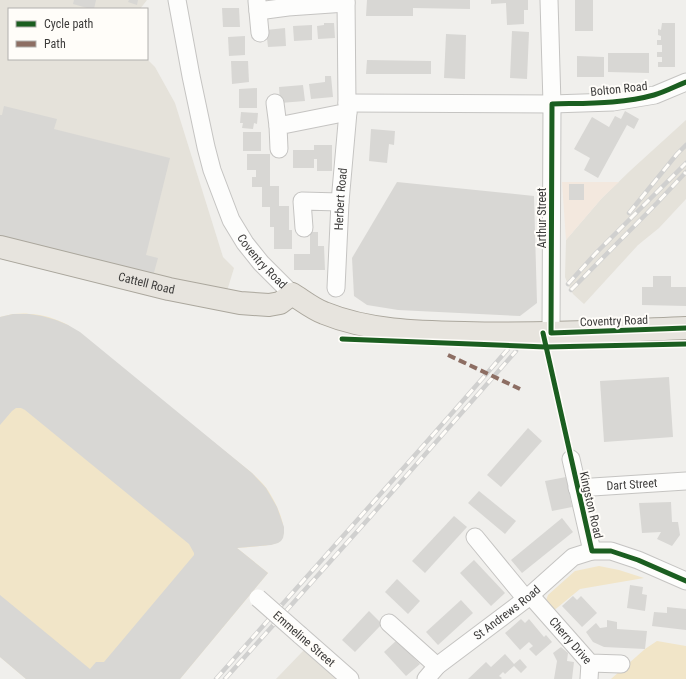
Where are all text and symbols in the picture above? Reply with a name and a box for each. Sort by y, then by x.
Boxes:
legend [8,8,148,60]
text: Cycle path [44,17,94,31]
text: Path [44,37,66,51]
street label: Bolton Road [590,79,648,99]
street label: Herbert Road [332,167,350,231]
street label: Arthur Street [535,187,549,248]
street label: Coventry Road [234,231,290,292]
street label: Cattell Road [117,270,176,297]
street label: Coventry Road [580,313,648,329]
street label: Kingston Road [576,470,606,540]
street label: Dart Street [606,476,658,493]
street label: St Andrews Road [471,583,543,643]
street label: Emmeline Street [270,608,338,670]
street label: Cherry Drive [546,615,595,667]

